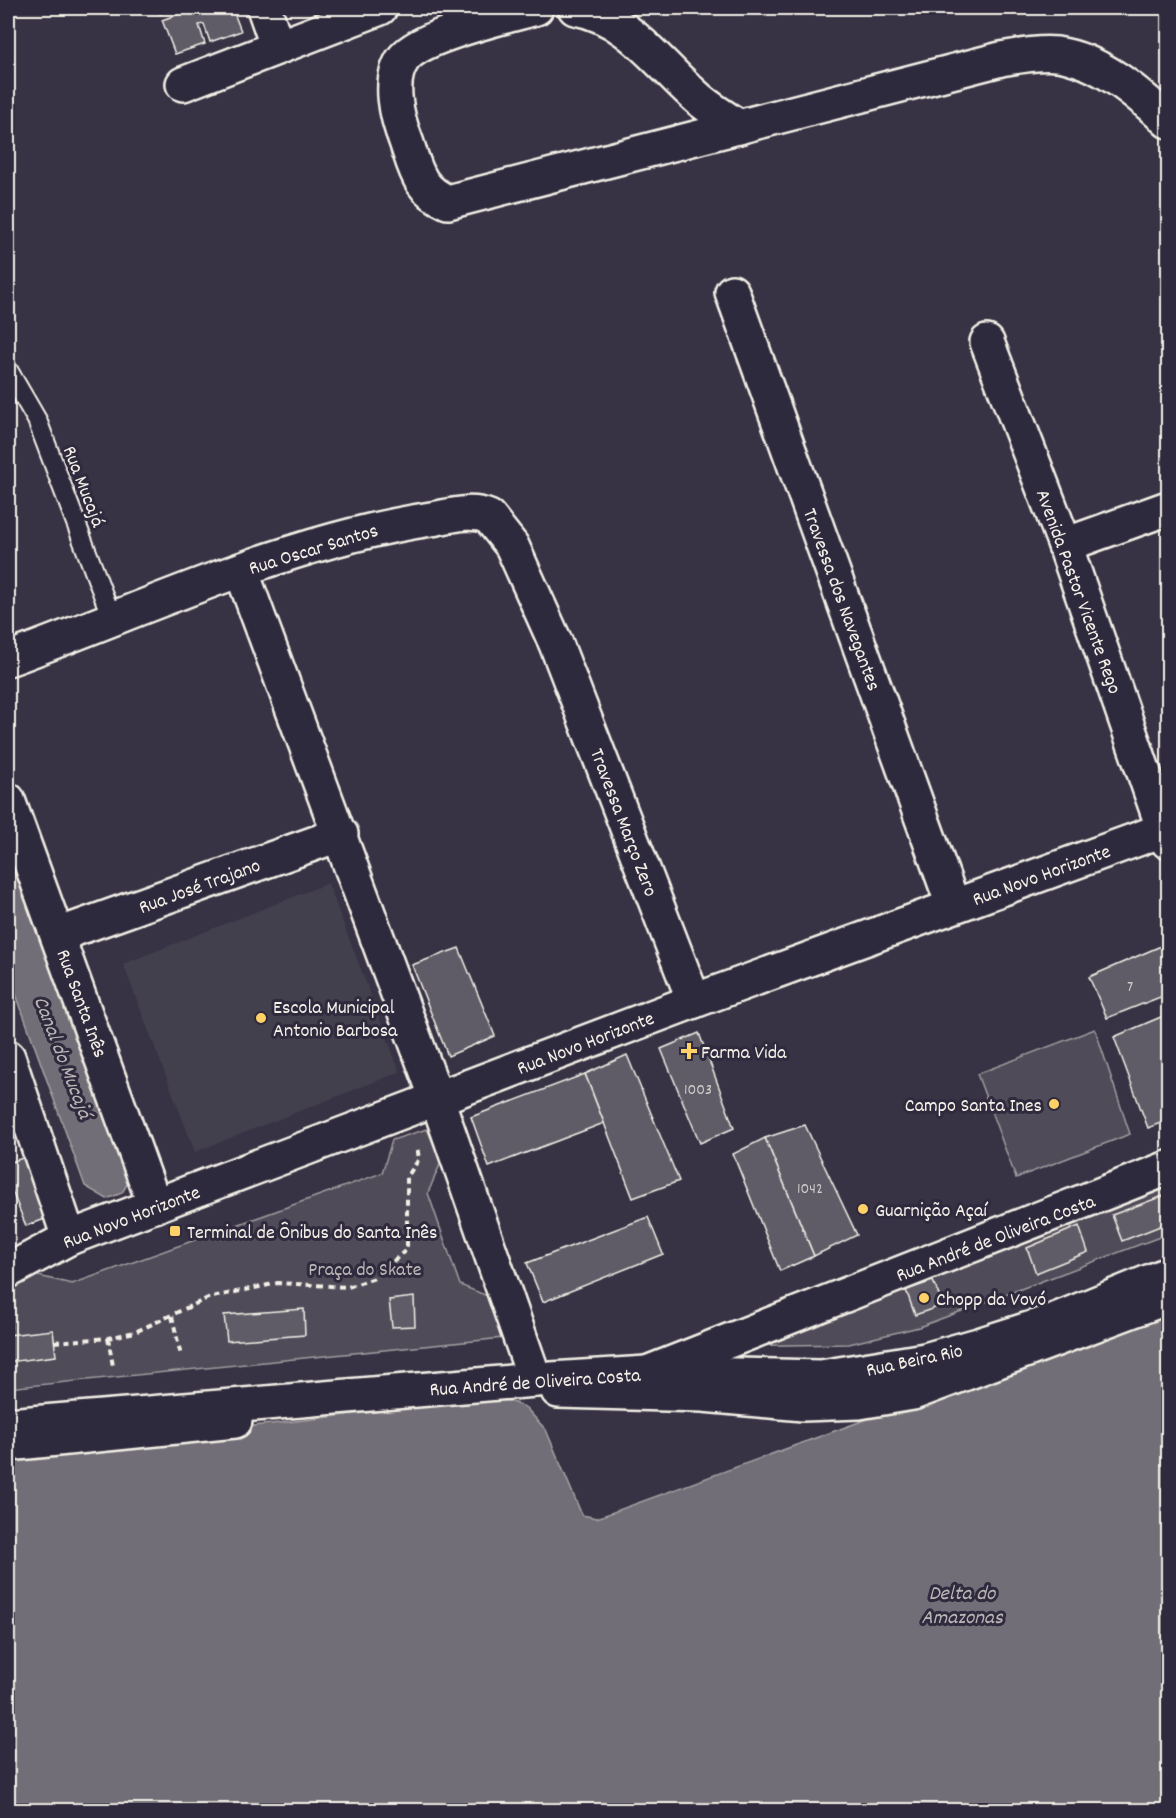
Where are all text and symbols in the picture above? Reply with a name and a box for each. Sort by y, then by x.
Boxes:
street label: Rua Mucajá [54,442,111,532]
street label: Avenida Pastor Vicente Rego [1027,486,1127,698]
street label: Travessa dos Navegantes [794,505,886,695]
street label: Rua Oscar Santos [246,518,382,584]
street label: Travessa Março Zero [581,745,663,901]
street label: Rua Novo Horizonte [969,839,1115,915]
street label: Rua José Trajano [135,853,265,923]
street label: Rua Santa Inês [48,946,113,1062]
house number: 7 [1127,976,1133,999]
water label: Canal do Mucajá [24,992,99,1126]
place label: Escola Municipal Antonio Barbosa [273,995,398,1046]
street label: Rua Novo Horizonte [513,1006,659,1084]
marker: Escola Municipal Antonio Barbosa [254,1011,268,1025]
place label: Farma Vida [701,1040,787,1068]
marker: Farma Vida [682,1044,696,1058]
house number: 1003 [684,1079,712,1102]
place label: Campo Santa Ines [905,1093,1042,1121]
marker: Campo Santa Ines [1047,1097,1061,1111]
house number: 1042 [797,1178,823,1201]
street label: Rua Novo Horizonte [59,1180,205,1258]
street label: Rua André de Oliveira Costa [892,1189,1100,1291]
place label: Guarnição Açaí [875,1198,988,1226]
marker: Guarnição Açaí [856,1202,870,1216]
place label: Terminal de Ônibus do Santa Inês [187,1220,438,1248]
marker: Terminal de Ônibus do Santa Inês [168,1224,182,1238]
park label: Praça do Skate [308,1257,422,1285]
place label: Chopp da Vovó [936,1287,1046,1315]
marker: Chopp da Vovó [917,1291,931,1305]
street label: Rua Beira Rio [864,1338,966,1386]
street label: Rua André de Oliveira Costa [429,1363,642,1405]
water label: Delta do Amazonas [921,1580,1004,1634]

